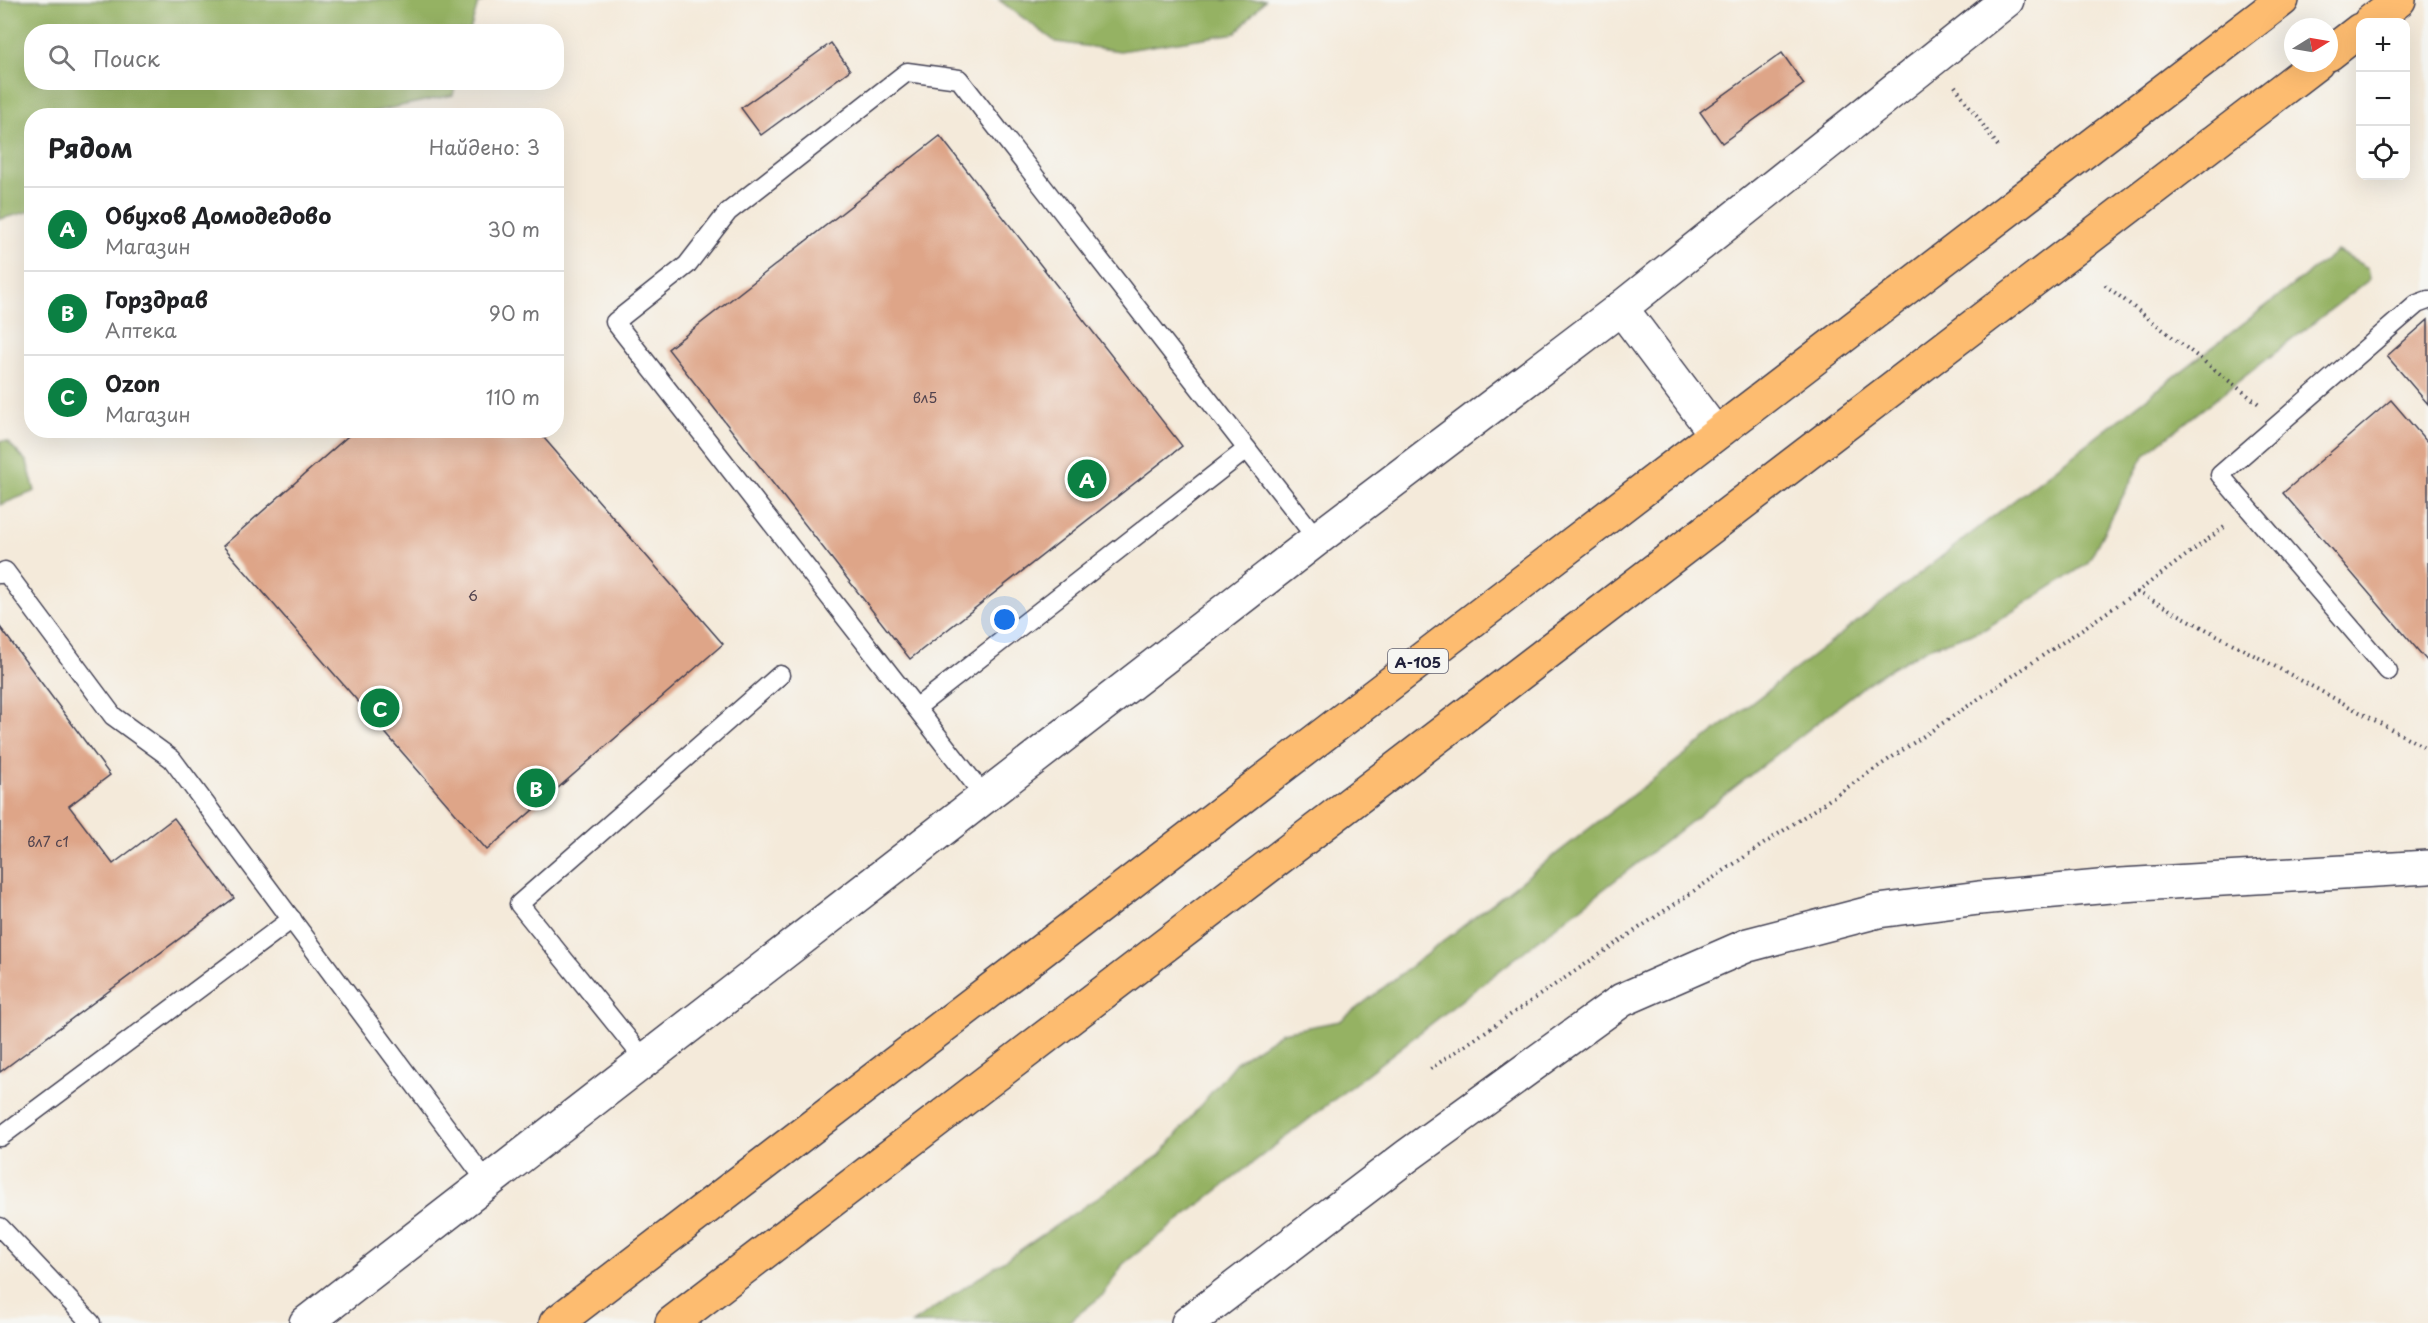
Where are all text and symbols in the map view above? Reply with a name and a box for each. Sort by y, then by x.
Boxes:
north arrow [2284,18,2338,72]
map controls [2356,18,2410,180]
button: + [2356,18,2410,72]
search box [24,24,564,90]
icon: search [45,41,78,74]
text: Поиск [93,41,160,74]
button: − [2356,72,2410,126]
button: locate [2356,126,2410,180]
text: Рядом [48,128,133,167]
text: Найдено: 3 [429,132,540,162]
text: Обухов Домодедово [105,198,331,231]
text: A [60,214,75,244]
text: 30 m [487,214,540,244]
text: Магазин [105,231,191,261]
text: Горздрав [105,282,208,315]
text: B [61,298,74,328]
text: 90 m [489,298,540,328]
text: Аптека [105,315,177,345]
text: Ozon [105,366,160,399]
text: C [60,382,75,412]
text: 110 m [486,382,540,412]
house number: вл5 [913,387,937,408]
text: Магазин [105,399,191,429]
pin: A [1068,456,1106,502]
house number: 6 [468,585,478,606]
your location [990,605,1019,634]
road number: А-105 [1388,649,1448,673]
pin: C [360,686,400,730]
pin: B [516,766,556,810]
house number: вл7 с1 [27,831,69,852]

